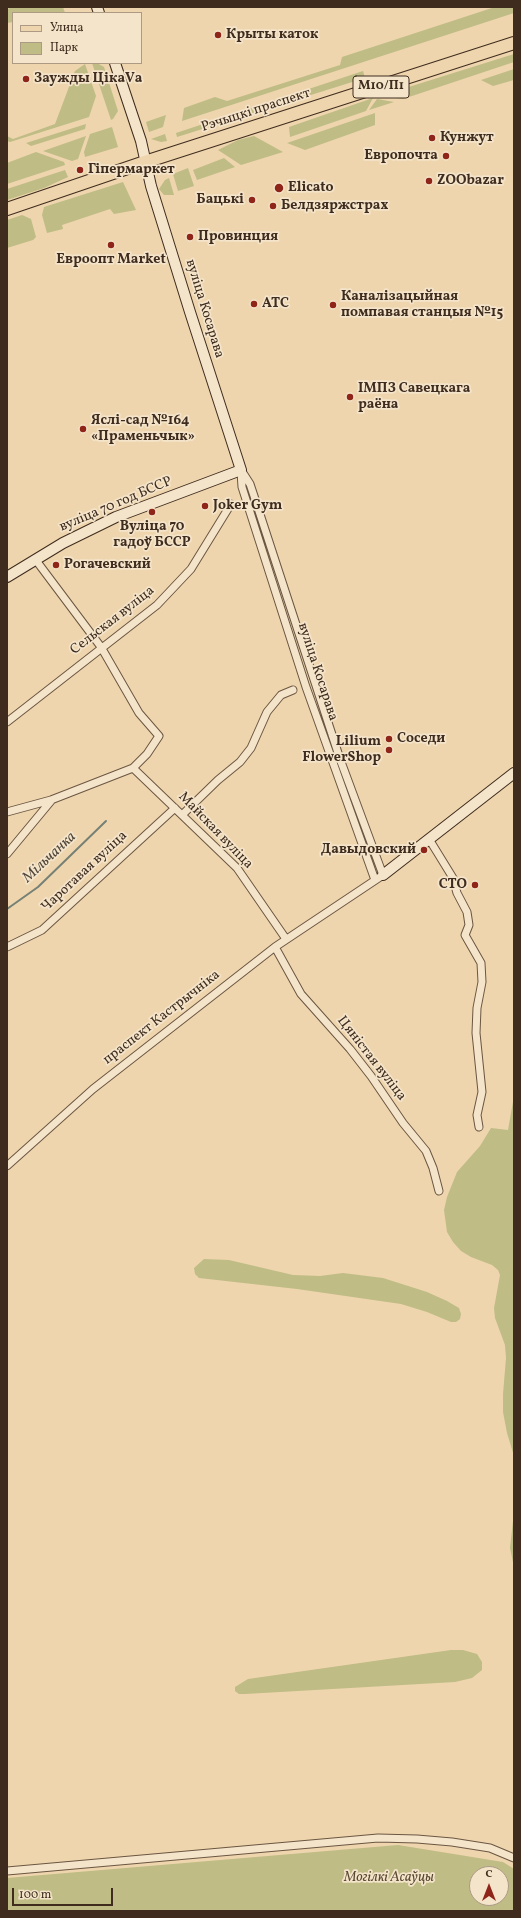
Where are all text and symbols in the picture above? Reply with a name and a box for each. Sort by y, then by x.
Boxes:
legend [12,12,142,64]
text: Улица [50,20,83,36]
place label: Крыты каток [226,27,318,43]
marker: Крыты каток [213,30,223,40]
text: Парк [50,40,78,56]
place label: Заужды ЦікаVа [34,71,142,87]
marker: Заужды ЦікаVа [21,74,31,84]
road number: М10/П1 [353,76,409,98]
street label: Рэчыцкі праспект [199,85,313,137]
place label: Кунжут [440,130,494,146]
marker: Кунжут [427,133,437,143]
place label: Европочта [364,148,438,164]
marker: Европочта [441,151,451,161]
place label: Гіпермаркет [88,162,175,178]
marker: Гіпермаркет [75,165,85,175]
place label: ZOObazar [437,173,504,189]
marker: ZOObazar [424,176,434,186]
place label: Elicato [288,180,333,196]
marker: Elicato [273,182,285,194]
place label: Бацькі [196,192,244,208]
marker: Бацькі [247,195,257,205]
place label: Белдзяржстрах [281,198,388,214]
marker: Белдзяржстрах [268,201,278,211]
place label: Провинция [198,229,278,245]
marker: Провинция [185,232,195,242]
marker: Евроопт Market [106,240,116,250]
place label: Евроопт Market [56,252,166,268]
street label: вуліца Косарава [181,258,227,360]
place label: Каналізацыйная помпавая станцыя №15 [341,289,503,322]
place label: АТС [262,296,289,312]
marker: АТС [249,299,259,309]
marker: Каналізацыйная помпавая станцыя №15 [328,300,338,310]
place label: ІМПЗ Савецкага раёна [358,381,470,414]
marker: ІМПЗ Савецкага раёна [345,392,355,402]
place label: Яслі-сад №164 «Праменьчык» [91,413,195,446]
marker: Яслі-сад №164 «Праменьчык» [78,424,88,434]
street label: вуліца 70 год БССР [57,474,175,536]
place label: Joker Gym [213,498,282,514]
marker: Joker Gym [200,501,210,511]
marker: Вуліца 70 гадоў БССР [147,507,157,517]
place label: Вуліца 70 гадоў БССР [113,519,191,552]
place label: Рогачевский [64,557,151,573]
marker: Рогачевский [51,560,61,570]
street label: Сельская вуліца [68,583,158,659]
street label: вуліца Косарава [293,621,341,723]
place label: Соседи [397,731,445,747]
place label: Lilium FlowerShop [302,734,381,766]
marker: Соседи [384,734,394,744]
marker: Lilium FlowerShop [384,745,394,755]
street label: Майская вуліца [174,789,256,873]
street label: Чаротавая вуліца [39,828,131,916]
water label: Мільчанка [20,829,80,887]
place label: Давыдовский [321,842,416,858]
marker: Давыдовский [419,845,429,855]
place label: СТО [439,877,467,893]
marker: СТО [470,880,480,890]
street label: праспект Кастрычніка [100,967,224,1069]
street label: Цяністая вуліца [333,1013,409,1105]
north arrow [469,1866,509,1906]
text: С [485,1867,493,1882]
park label: Могілкі Асаўцы [344,1870,434,1886]
scale bar [14,1880,115,1906]
text: 100 m [19,1887,51,1903]

